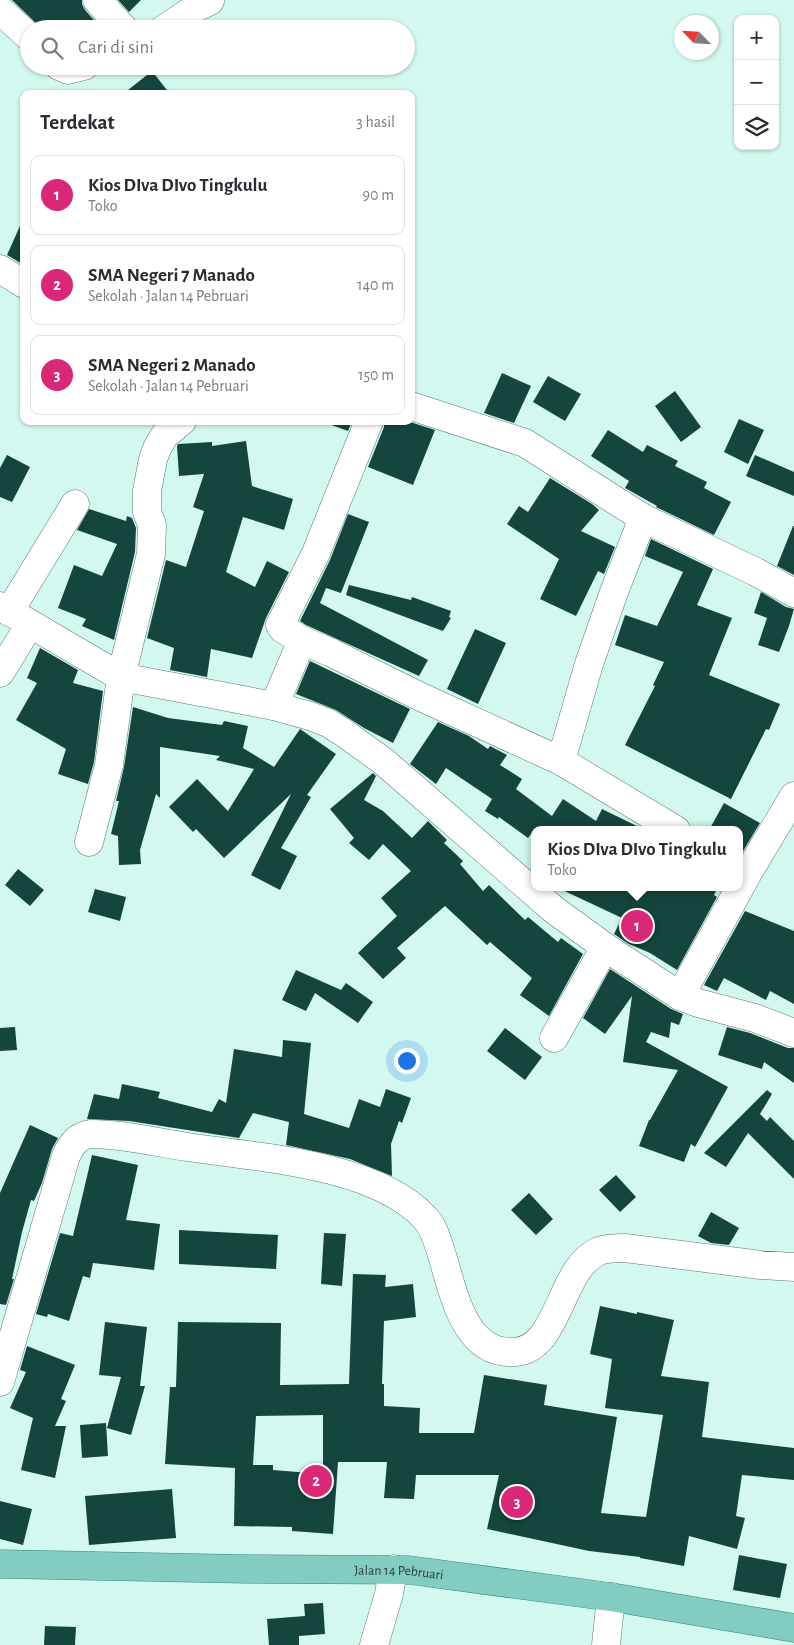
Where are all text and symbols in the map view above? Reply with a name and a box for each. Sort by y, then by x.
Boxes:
north arrow [674,15,719,60]
map controls [734,15,779,150]
button: + [734,15,779,60]
search box [20,20,415,75]
icon: search [38,34,66,62]
text: Cari di sini [78,38,154,57]
button: − [734,60,779,105]
button: layers [734,105,779,150]
text: Terdekat [40,112,115,133]
text: 3 hasil [356,114,395,130]
text: Kios DIva DIvo Tingkulu [88,176,268,195]
text: 1 [54,187,60,203]
text: 90 m [363,187,394,203]
text: Toko [88,198,118,214]
text: SMA Negeri 7 Manado [88,266,255,285]
text: 2 [53,277,61,293]
text: 140 m [357,277,394,293]
text: Sekolah · Jalan 14 Pebruari [88,288,249,304]
text: SMA Negeri 2 Manado [88,356,256,375]
text: 3 [54,367,60,383]
text: 150 m [358,367,394,383]
text: Sekolah · Jalan 14 Pebruari [88,378,249,394]
popup [531,826,743,891]
text: Kios DIva DIvo Tingkulu [547,840,727,859]
text: Toko [547,862,577,878]
pin: 1 [621,907,653,945]
your location [394,1048,420,1074]
pin: 2 [300,1462,332,1500]
pin: 3 [501,1483,533,1521]
street label: Jalan 14 Pebruari [354,1564,444,1583]

